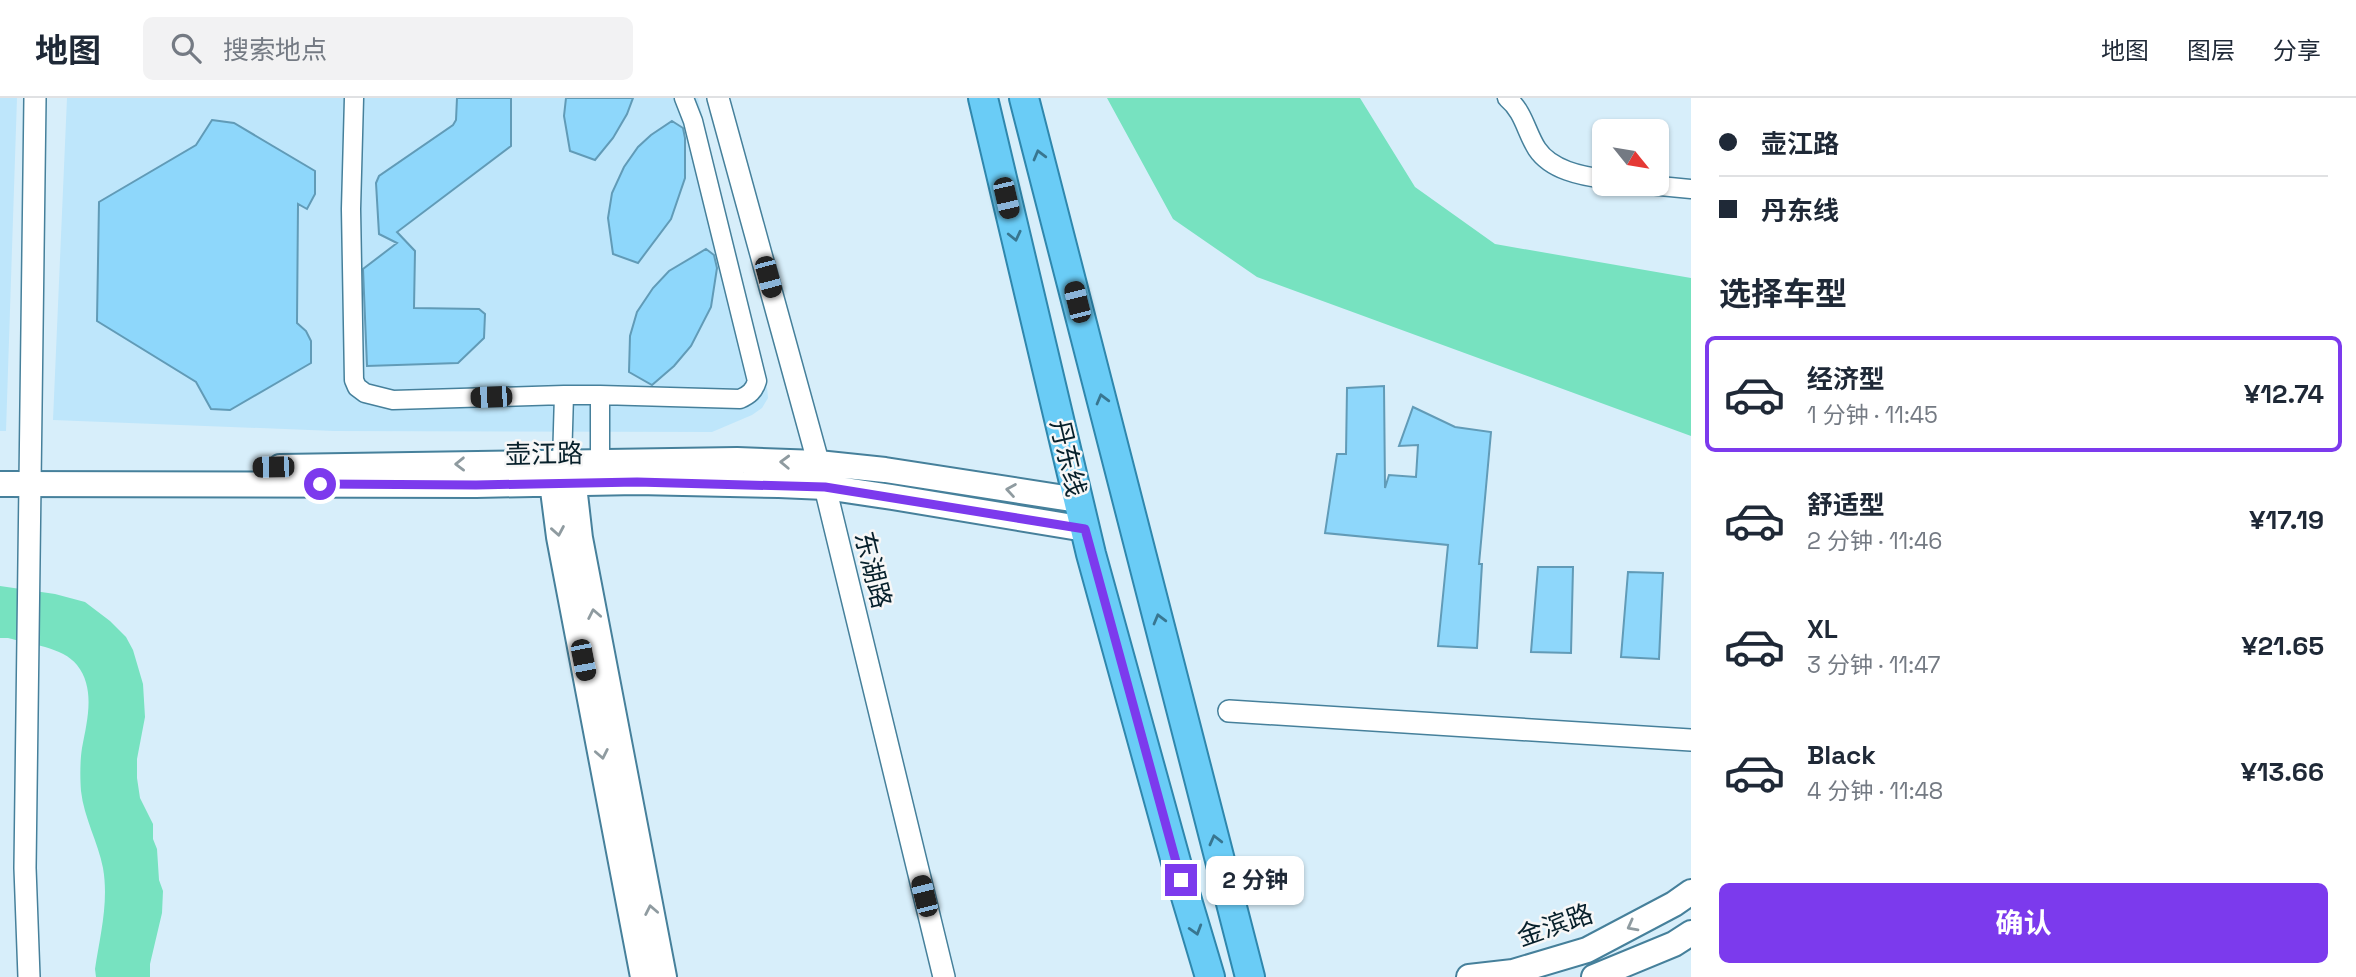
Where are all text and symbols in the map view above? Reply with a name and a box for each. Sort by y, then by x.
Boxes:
search box [143,17,633,80]
icon: search [167,29,205,67]
text: 地图 [35,30,101,72]
text: 搜索地点 [223,33,327,67]
text: 地图 [2101,35,2149,66]
text: 图层 [2187,35,2235,66]
text: 分享 [2273,35,2321,66]
north arrow [1592,119,1670,196]
map controls [1592,119,1669,196]
text: 壶江路 [1761,127,1839,161]
one-way arrow [1033,149,1047,161]
car [992,175,1021,221]
text: 丹东线 [1761,194,1839,228]
one-way arrow [1007,230,1021,242]
car [753,254,784,300]
text: 选择车型 [1719,274,1847,314]
car [1062,279,1093,325]
text: 经济型 [1807,362,1885,396]
icon: car [1723,363,1786,426]
text: ¥12.74 [2244,377,2324,411]
car [470,386,513,408]
one-way arrow [1096,393,1110,405]
text: 1 分钟 · 11:45 [1807,400,1938,430]
street label: 丹东线 [1043,416,1093,500]
street label: 壶江路 [505,436,583,472]
one-way arrow [779,454,790,469]
car [252,456,295,478]
one-way arrow [454,456,465,471]
route start [304,468,336,500]
one-way arrow [1005,483,1017,498]
text: 舒适型 [1807,488,1885,522]
icon: car [1723,489,1786,552]
text: ¥17.19 [2249,503,2324,537]
one-way arrow [550,525,565,537]
text: 2 分钟 · 11:46 [1807,526,1942,556]
street label: 东湖路 [847,528,899,612]
one-way arrow [588,608,603,620]
text: XL [1807,612,1838,646]
one-way arrow [1153,613,1167,625]
icon: car [1723,615,1786,678]
text: ¥21.65 [2242,629,2324,663]
car [569,637,598,683]
text: 3 分钟 · 11:47 [1807,650,1941,680]
text: Black [1807,738,1876,772]
icon: car [1723,741,1786,804]
one-way arrow [593,748,608,760]
text: ¥13.66 [2241,755,2324,789]
text: 4 分钟 · 11:48 [1807,776,1943,806]
one-way arrow [1209,834,1223,846]
callout: 2 分钟 [1206,856,1304,904]
route end [1165,864,1197,896]
text: 2 分钟 [1222,865,1288,895]
car [909,873,940,919]
button: 确认 [1719,883,2328,963]
street label: 金滨路 [1513,896,1597,954]
one-way arrow [645,904,660,916]
one-way arrow [1627,918,1639,931]
one-way arrow [1188,924,1203,936]

